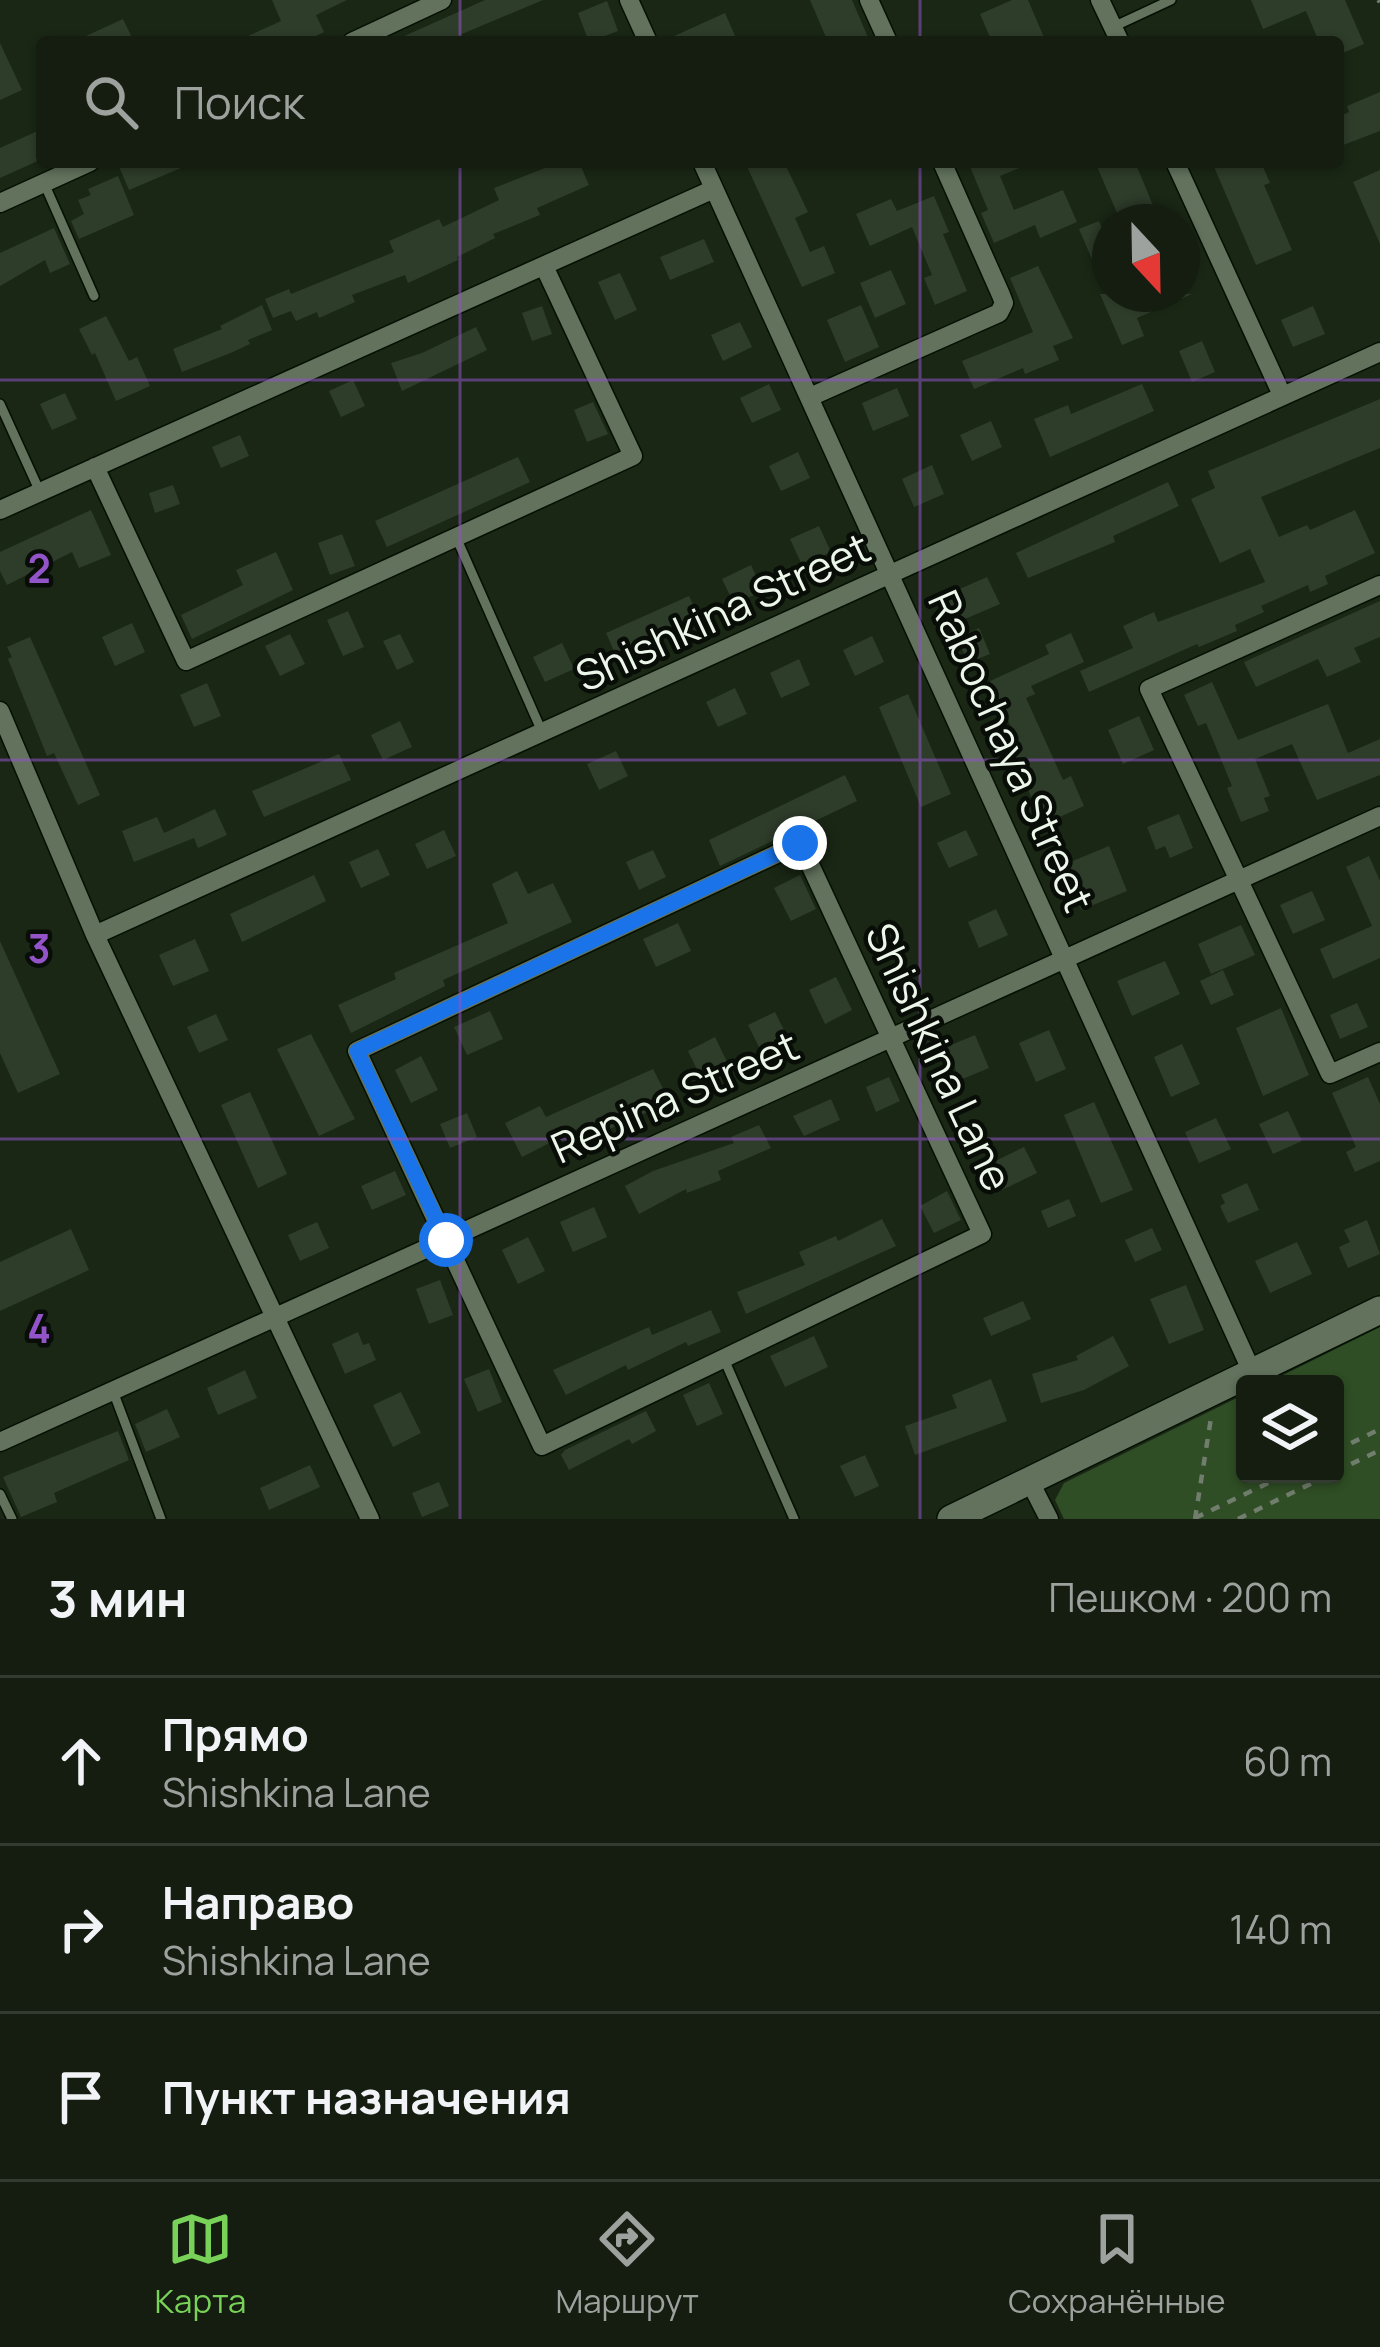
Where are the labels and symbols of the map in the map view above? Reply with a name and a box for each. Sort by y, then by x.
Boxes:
north arrow [1092,204,1200,312]
street label: Shishkina Street [566,518,879,705]
text: 2 [27,541,51,595]
street label: Rabochaya Street [915,581,1109,921]
route end [773,816,827,870]
street label: Shishkina Lane [853,913,1027,1200]
text: 3 [28,921,50,975]
street label: Repina Street [542,1016,807,1176]
route start [419,1213,473,1267]
text: 4 [27,1301,51,1355]

